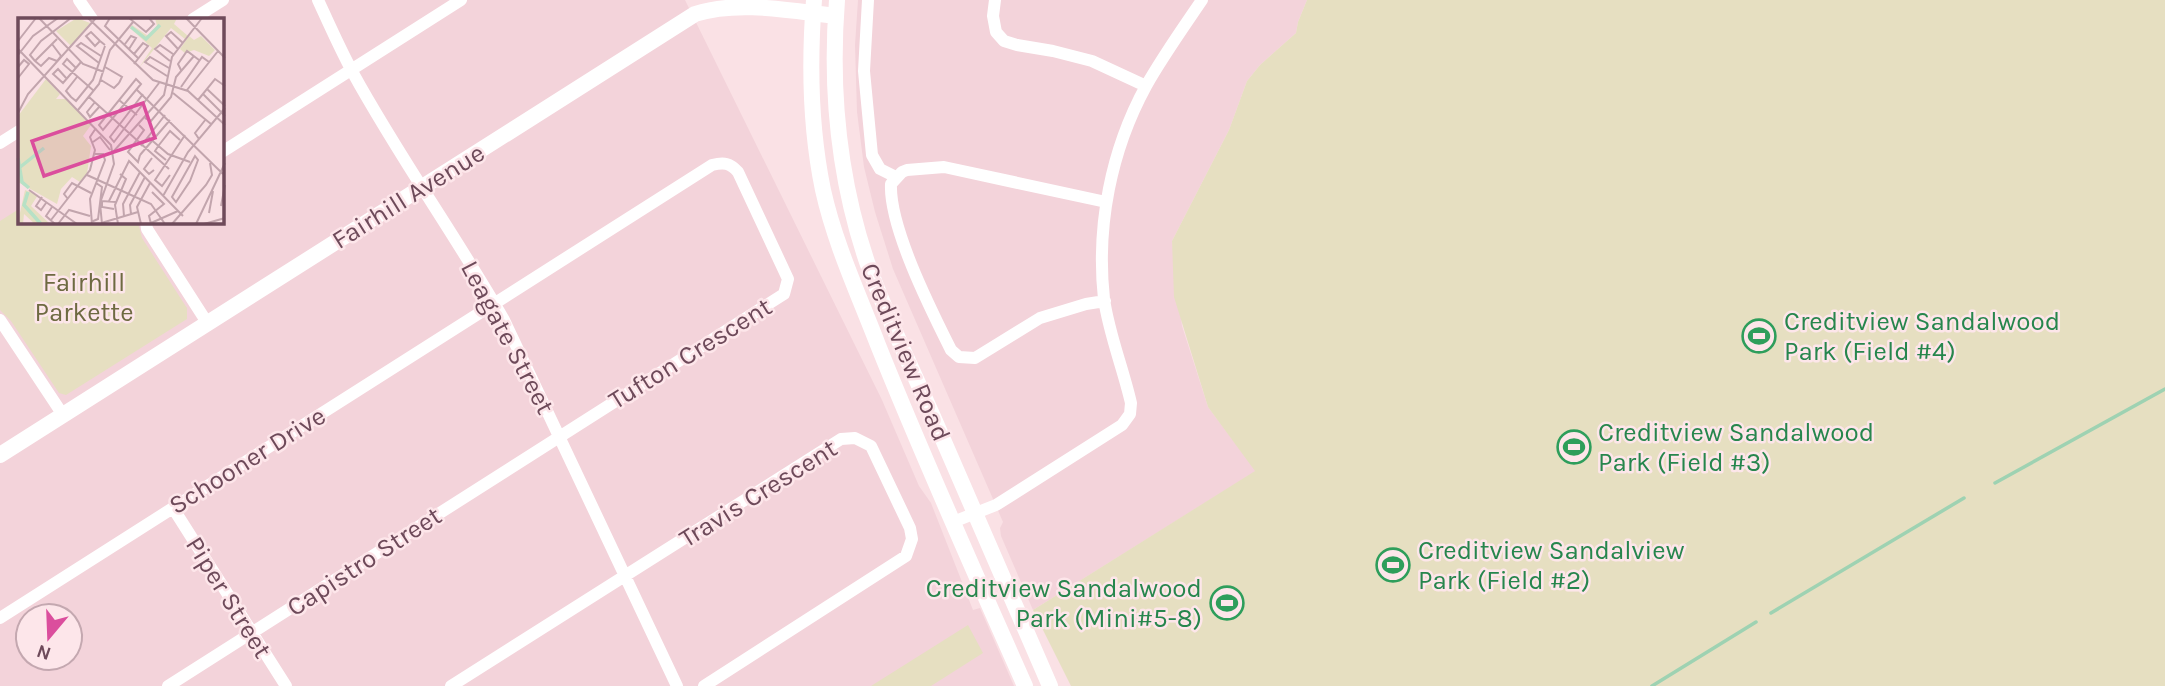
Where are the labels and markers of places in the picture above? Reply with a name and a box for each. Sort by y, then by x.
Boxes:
place label: Creditview Sandalwood Park (Field #4) [1784,306,2060,367]
sports icon: Creditview Sandalwood Park (Field #4) [1740,317,1778,355]
place label: Creditview Sandalwood Park (Field #3) [1598,417,1874,478]
sports icon: Creditview Sandalwood Park (Field #3) [1555,428,1593,466]
place label: Creditview Sandalview Park (Field #2) [1418,535,1685,596]
sports icon: Creditview Sandalview Park (Field #2) [1374,546,1412,584]
place label: Creditview Sandalwood Park (Mini#5-8) [926,573,1202,634]
sports icon: Creditview Sandalwood Park (Mini#5-8) [1208,584,1246,622]

